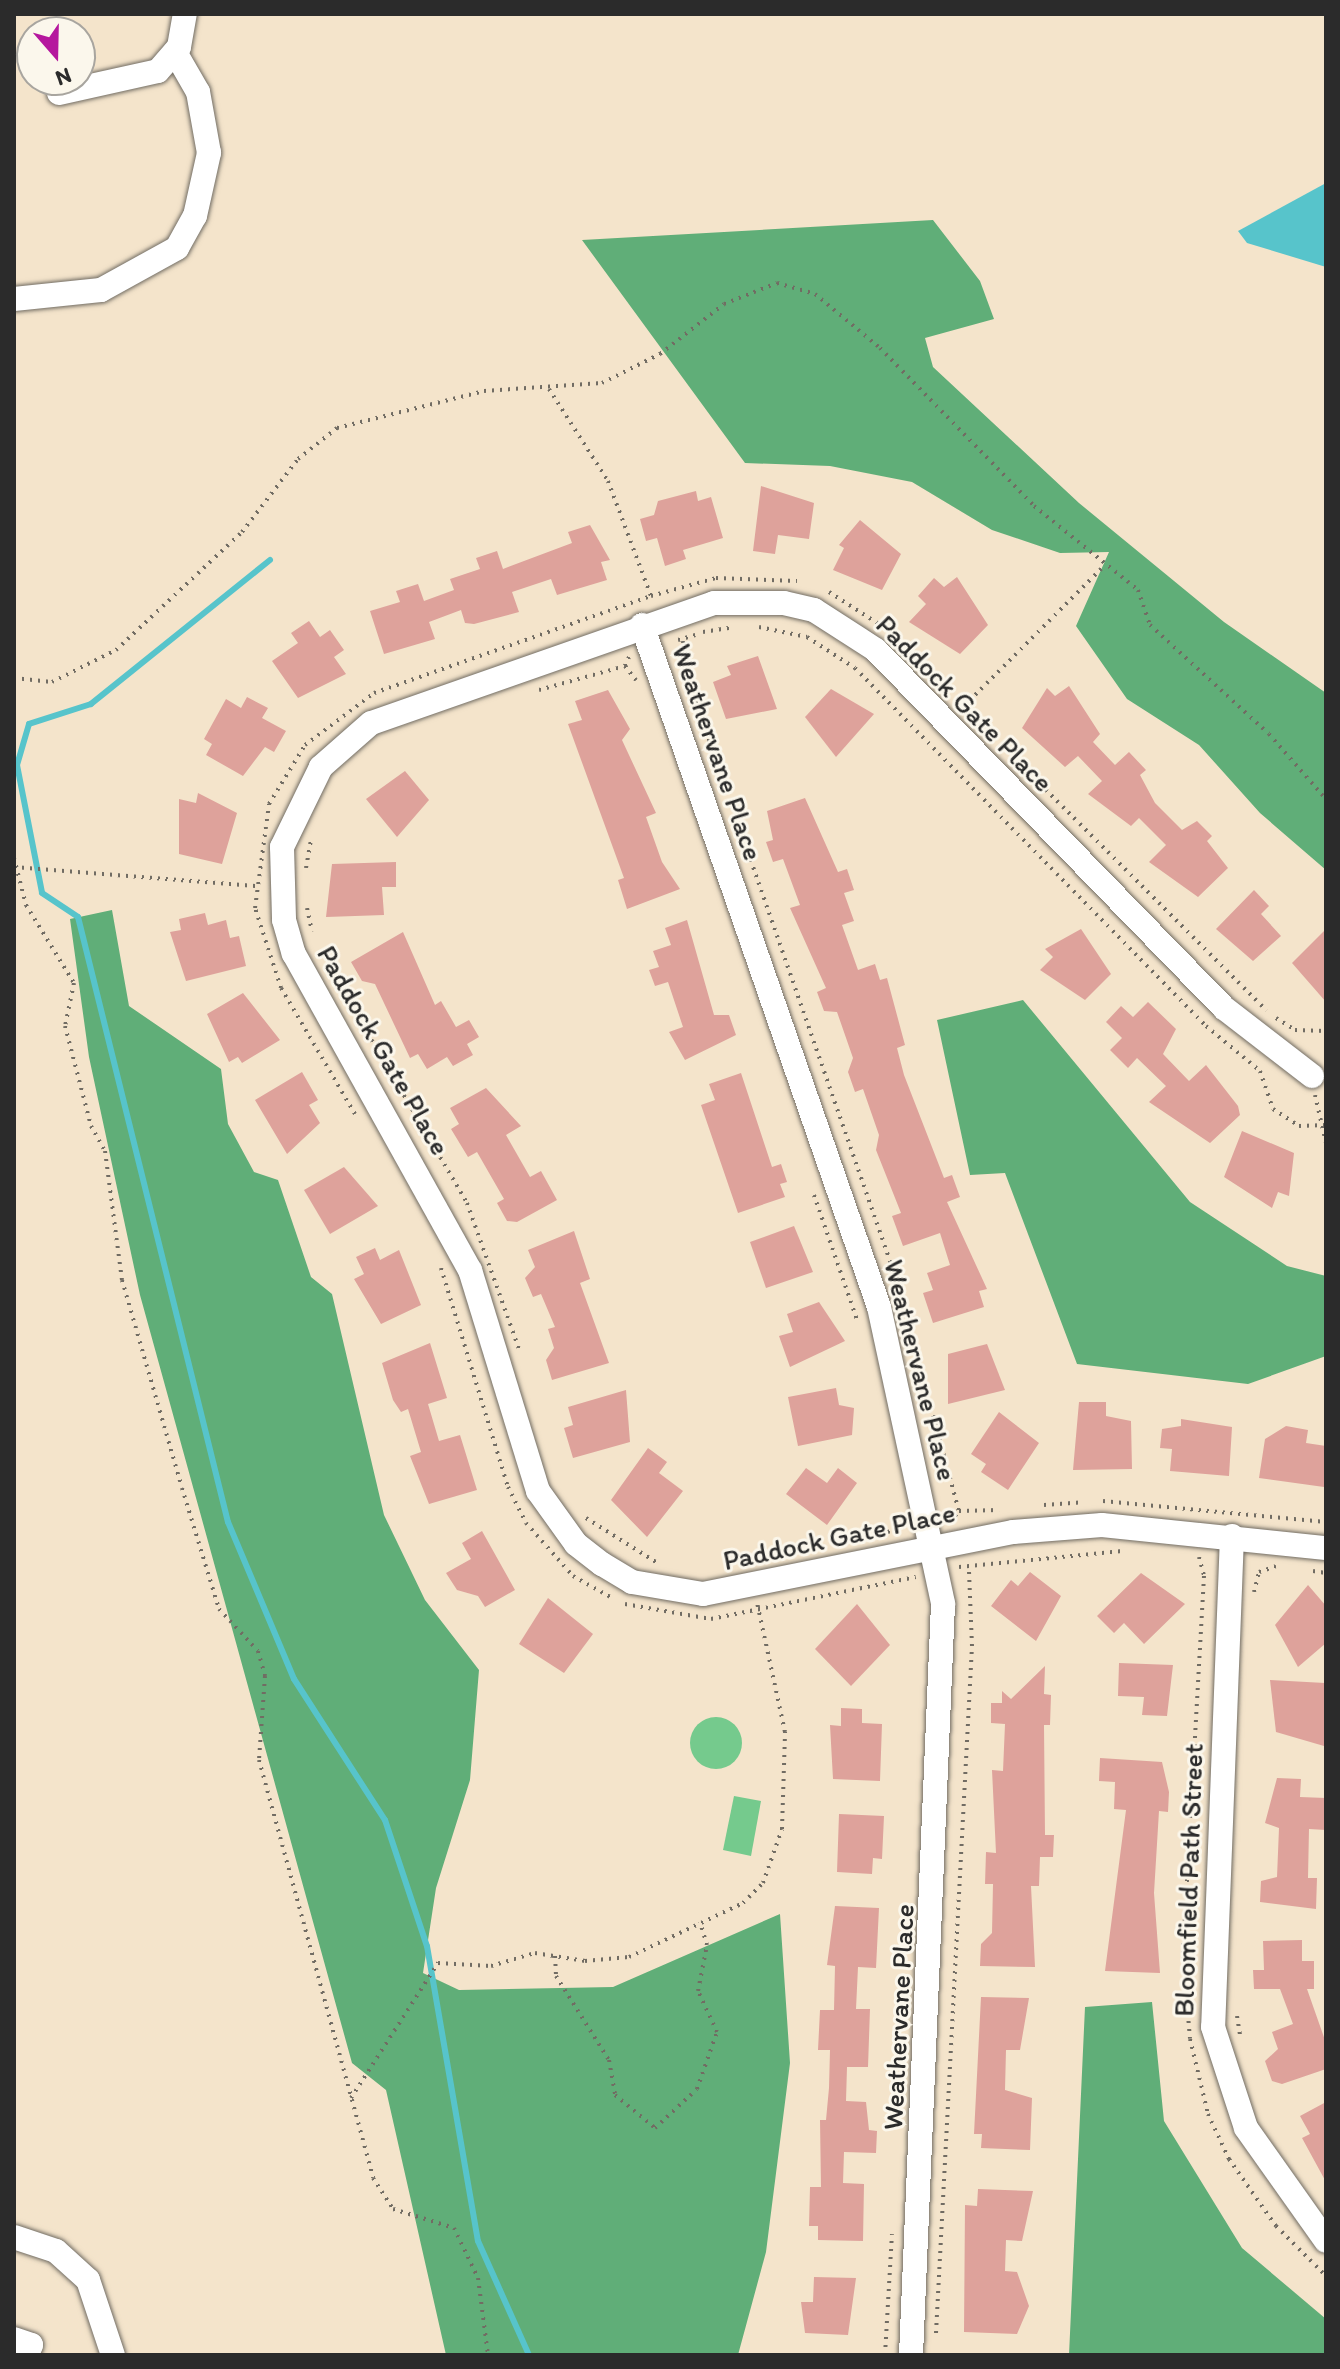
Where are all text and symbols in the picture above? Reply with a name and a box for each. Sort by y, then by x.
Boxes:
north arrow [16,16,96,96]
text: N [52,62,75,92]
street label: Paddock Gate Place [869,607,1061,799]
street label: Weathervane Place [665,640,771,864]
street label: Paddock Gate Place [310,939,458,1161]
street label: Weathervane Place [877,1256,965,1484]
street label: Paddock Gate Place [720,1495,958,1577]
street label: Bloomfield Path Street [1166,1743,1210,2017]
street label: Weathervane Place [875,1903,921,2131]

